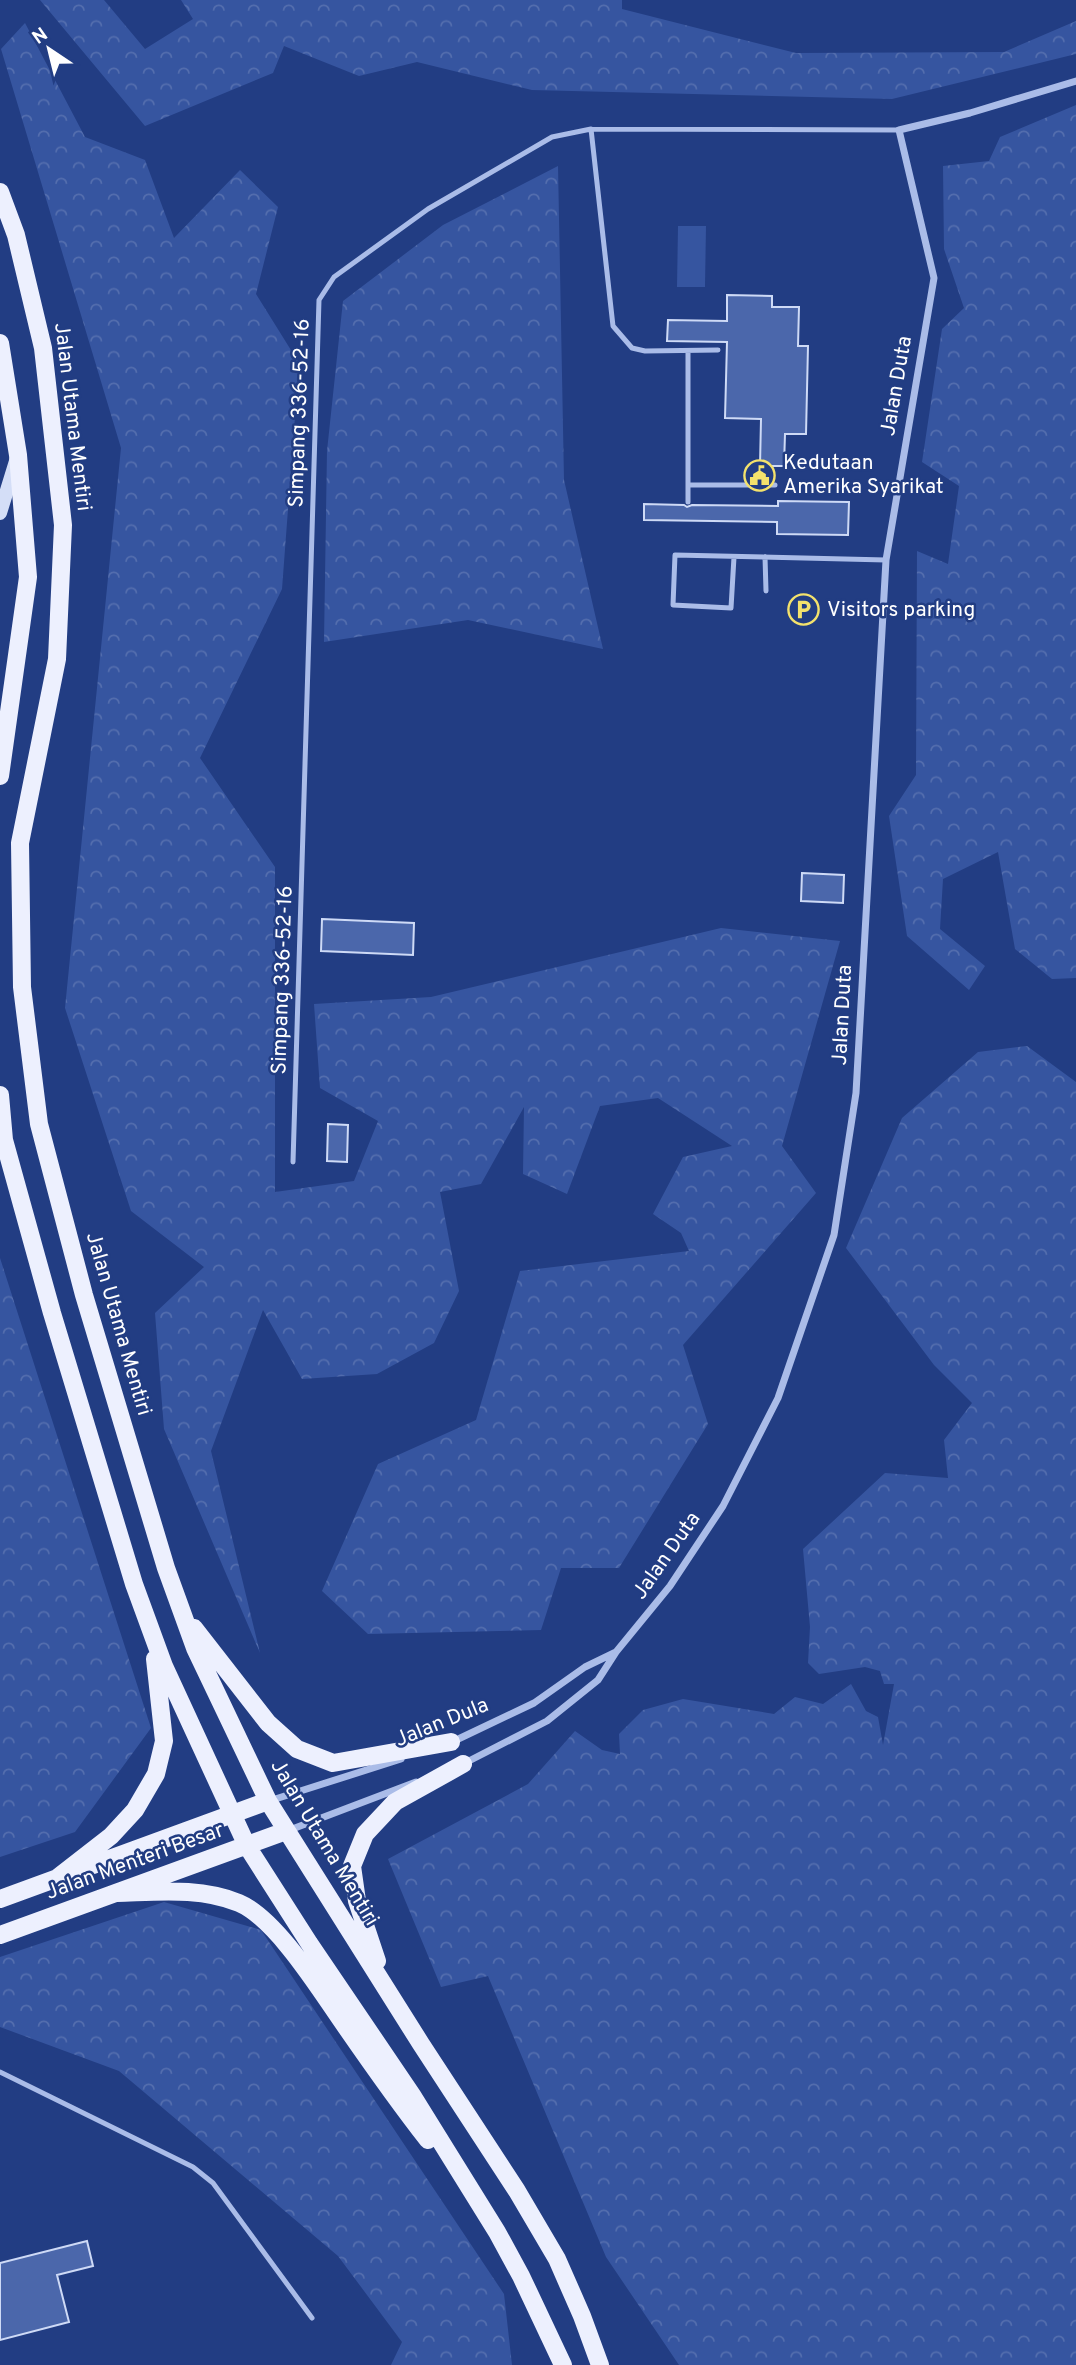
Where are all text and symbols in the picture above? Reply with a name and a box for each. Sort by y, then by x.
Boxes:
north arrow [14,14,84,84]
text: N [28,23,53,50]
street label: Simpang 336-52-16 [283,318,317,508]
street label: Jalan Utama Mentiri [47,321,97,513]
street label: Jalan Duta [875,334,919,438]
place label: Kedutaan Amerika Syarikat [783,450,944,501]
public building icon: Kedutaan Amerika Syarikat [743,458,777,492]
parking icon: Visitors parking [787,593,821,627]
place label: Visitors parking [827,597,975,624]
street label: Simpang 336-52-16 [266,885,300,1075]
street label: Jalan Duta [827,964,859,1066]
street label: Jalan Utama Mentiri [79,1229,157,1419]
street label: Jalan Duta [627,1507,707,1605]
street label: Jalan Dula [391,1692,493,1754]
street label: Jalan Utama Mentiri [264,1755,384,1931]
street label: Jalan Menteri Besar [42,1817,228,1907]

